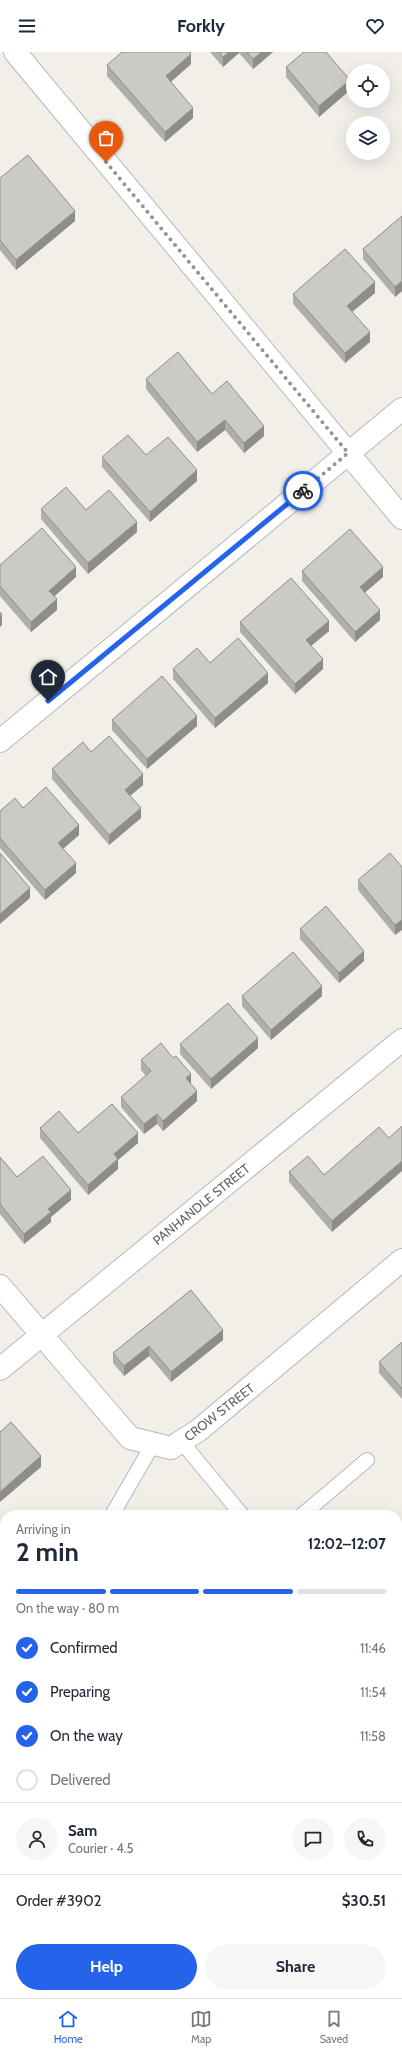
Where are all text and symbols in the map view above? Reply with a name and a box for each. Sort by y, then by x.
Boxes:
icon: menu [16,15,38,37]
text: Forkly [177,15,225,37]
icon: heart [364,15,386,37]
map controls [346,64,390,160]
button: locate [346,64,390,108]
button: layers [346,116,390,160]
pin [89,121,123,162]
icon: bag [95,127,117,149]
courier [283,471,323,511]
icon: bike [292,480,314,502]
pin [31,660,65,701]
icon: home [37,666,59,688]
street label: PANHANDLE STREET [149,1160,253,1248]
street label: CROW STREET [181,1380,257,1444]
text: Arriving in [16,1521,71,1537]
text: 12:02–12:07 [308,1535,386,1553]
text: 2 min [16,1536,79,1568]
text: On the way · 80 m [16,1600,119,1616]
icon: check [16,1637,38,1659]
text: Confirmed [50,1639,118,1657]
text: 11:46 [360,1640,386,1656]
icon: check [16,1681,38,1703]
text: Preparing [50,1683,110,1701]
text: 11:54 [360,1684,386,1700]
icon: check [16,1725,38,1747]
text: On the way [50,1727,123,1745]
text: 11:58 [360,1728,386,1744]
text: Delivered [50,1771,111,1789]
button: person [16,1818,58,1860]
button: chat [292,1818,334,1860]
button: phone [344,1818,386,1860]
text: Sam [68,1822,97,1840]
text: Courier · 4.5 [68,1840,133,1856]
text: Order #3902 [16,1892,102,1910]
text: $30.51 [342,1892,386,1910]
button: Help [16,1944,197,1990]
button: Share [205,1944,386,1990]
tab: Home [54,2008,83,2046]
tab: Map [190,2008,212,2046]
tab: Saved [320,2008,348,2046]

